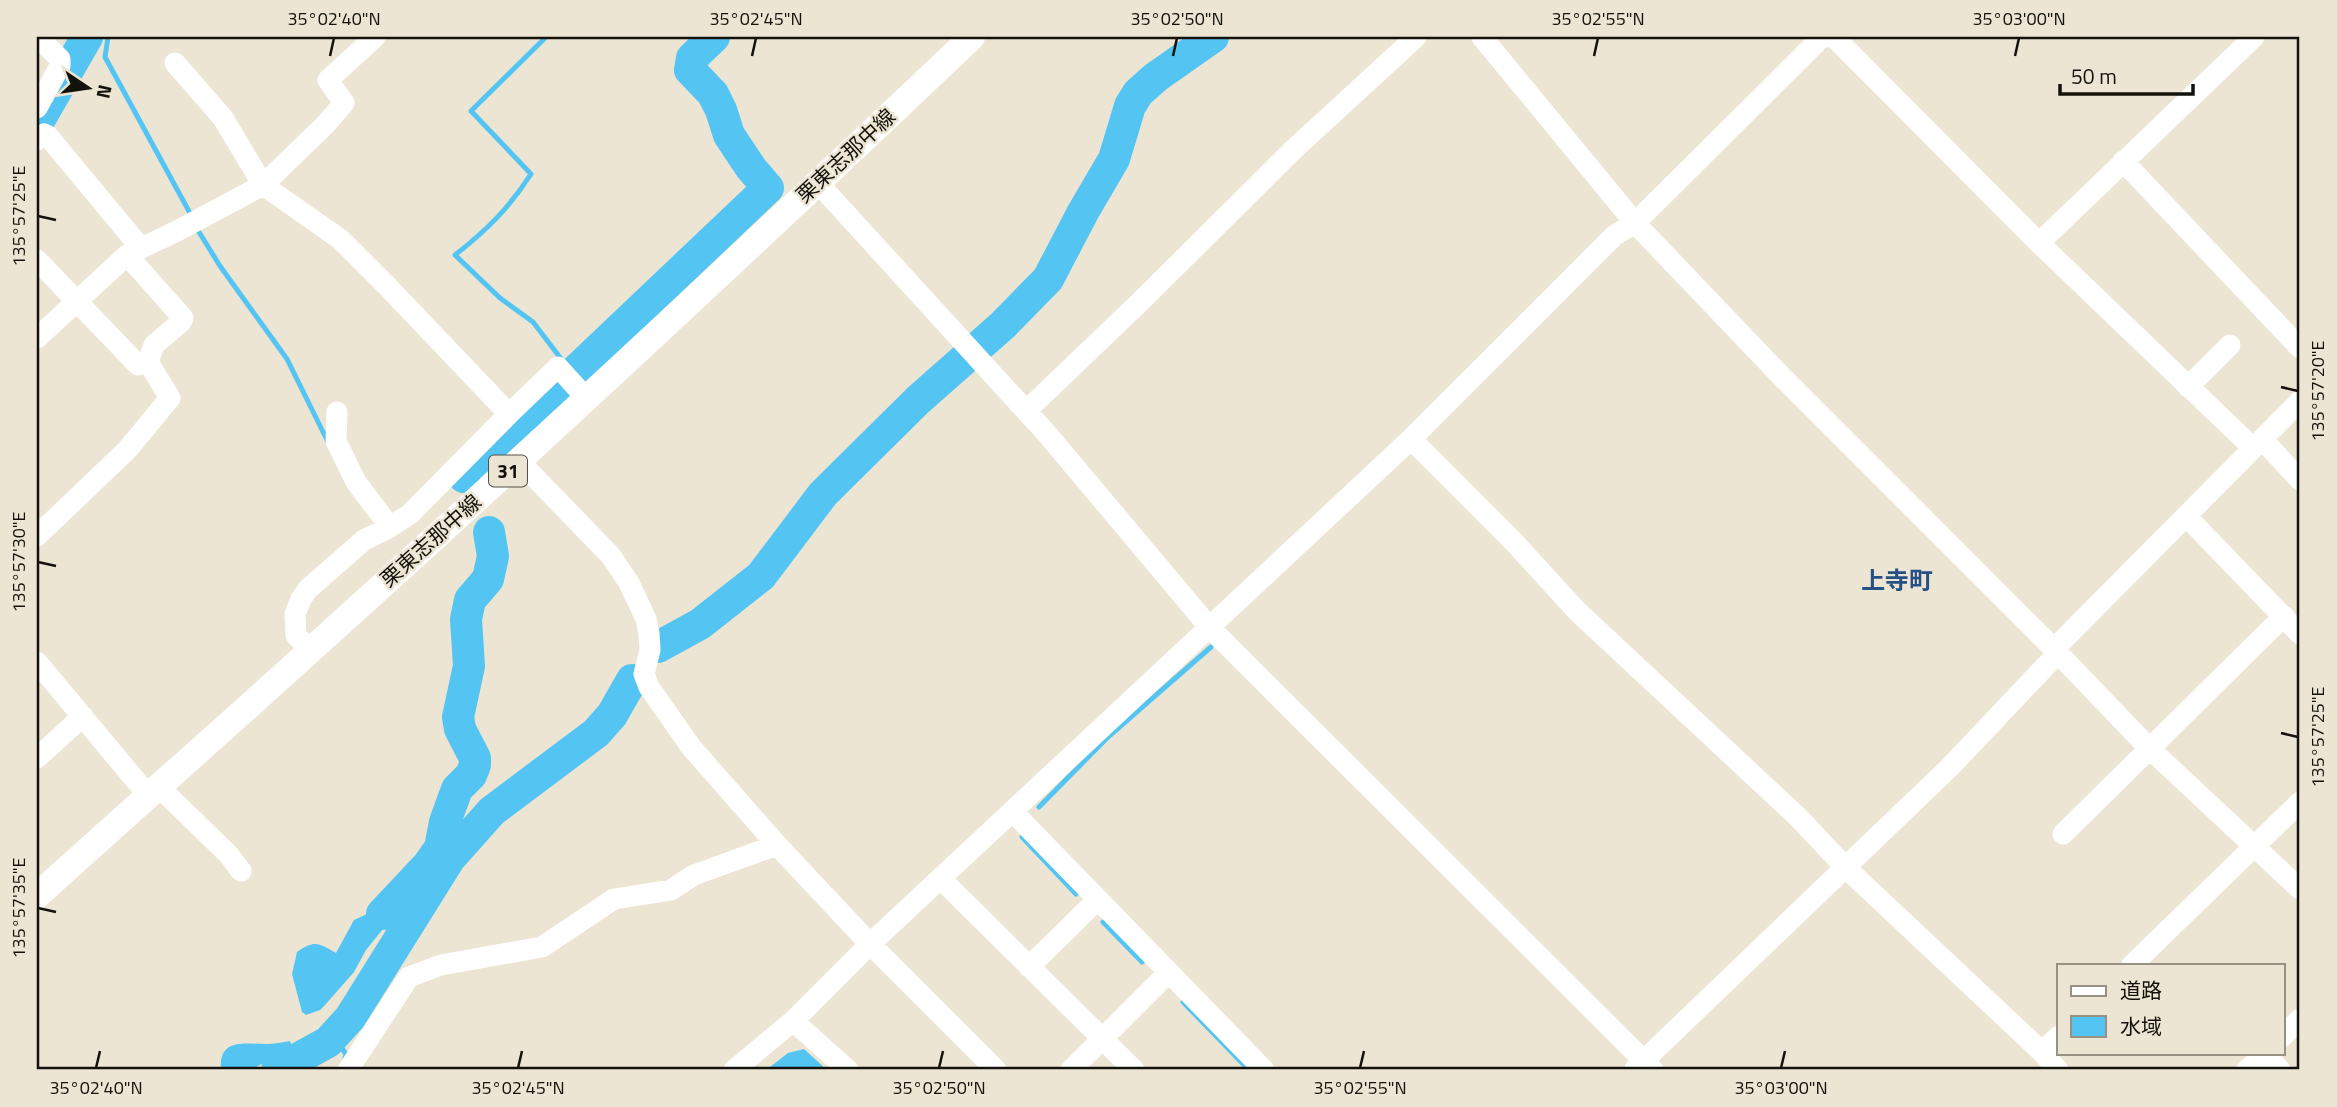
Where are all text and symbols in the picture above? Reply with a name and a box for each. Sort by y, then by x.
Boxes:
text: 35°02'40"N [287,5,381,32]
text: 35°02'45"N [709,5,803,32]
text: 35°02'50"N [1130,5,1224,32]
text: 35°02'55"N [1551,5,1645,32]
text: 35°03'00"N [1972,5,2066,32]
north arrow [52,52,122,122]
scale bar [2060,52,2194,96]
text: 50 m [2071,60,2117,92]
text: N [89,82,121,102]
street label: 栗東志那中線 [788,101,902,210]
text: 135°57'25"E [5,165,32,267]
text: 135°57'20"E [2304,340,2331,442]
road number: 31 [489,456,527,486]
street label: 栗東志那中線 [373,486,488,594]
text: 135°57'30"E [5,511,32,613]
district label: 上寺町 [1861,562,1933,598]
text: 135°57'25"E [2304,686,2331,788]
text: 135°57'35"E [5,857,32,959]
legend [2057,964,2284,1054]
text: 道路 [2120,974,2162,1006]
text: 水域 [2120,1010,2162,1042]
text: 35°02'40"N [49,1074,143,1101]
text: 35°02'45"N [471,1074,565,1101]
text: 35°02'50"N [892,1074,986,1101]
text: 35°02'55"N [1313,1074,1407,1101]
text: 35°03'00"N [1734,1074,1828,1101]

